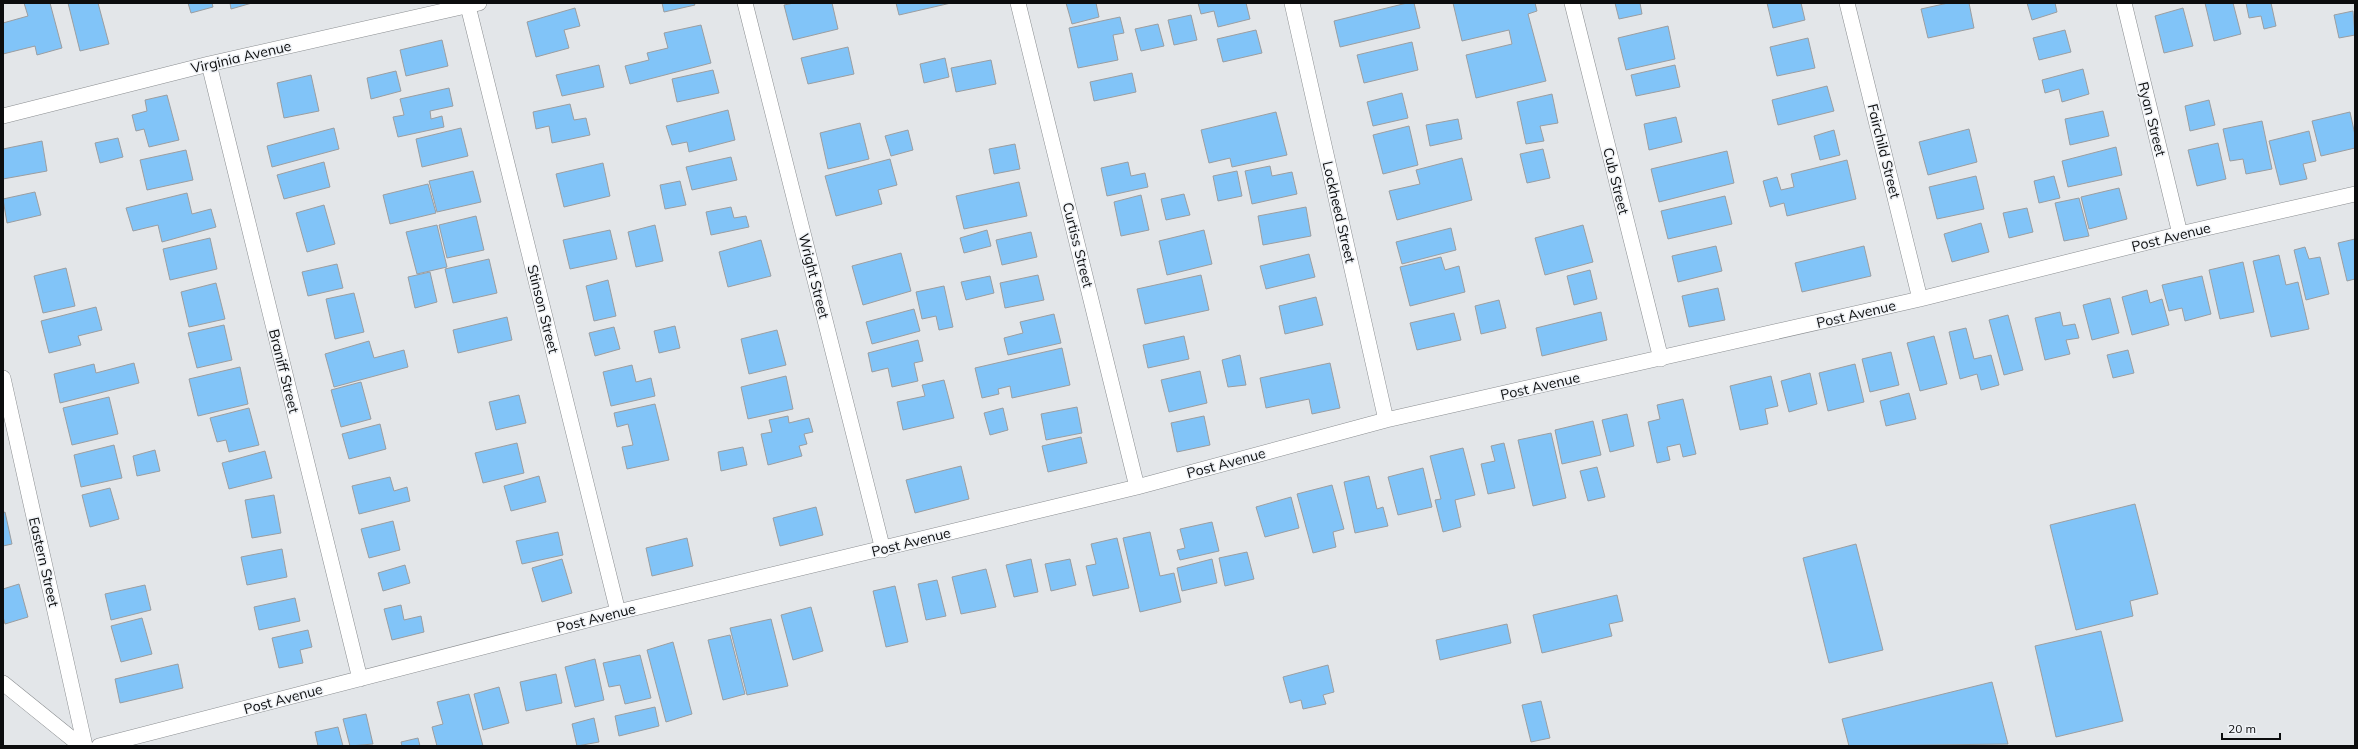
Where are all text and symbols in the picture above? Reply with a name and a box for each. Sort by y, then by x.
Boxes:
street label: Virginia Avenue [189,37,293,77]
street label: Ryan Street [2134,80,2170,158]
street label: Fairchild Street [1864,102,1904,200]
street label: Cub Street [1599,146,1633,216]
street label: Lockheed Street [1319,159,1359,265]
street label: Curtiss Street [1059,200,1097,290]
street label: Post Avenue [2130,218,2212,256]
street label: Wright Street [795,232,833,321]
street label: Stinson Street [523,263,563,355]
street label: Post Avenue [1815,296,1897,332]
street label: Braniff Street [265,327,303,415]
street label: Post Avenue [1499,368,1581,404]
street label: Post Avenue [1185,444,1267,482]
street label: Eastern Street [25,515,63,609]
street label: Post Avenue [870,523,952,561]
street label: Post Avenue [555,599,637,637]
street label: Post Avenue [242,680,324,718]
scale bar [2222,715,2280,741]
text: 20 m [2228,721,2256,736]

